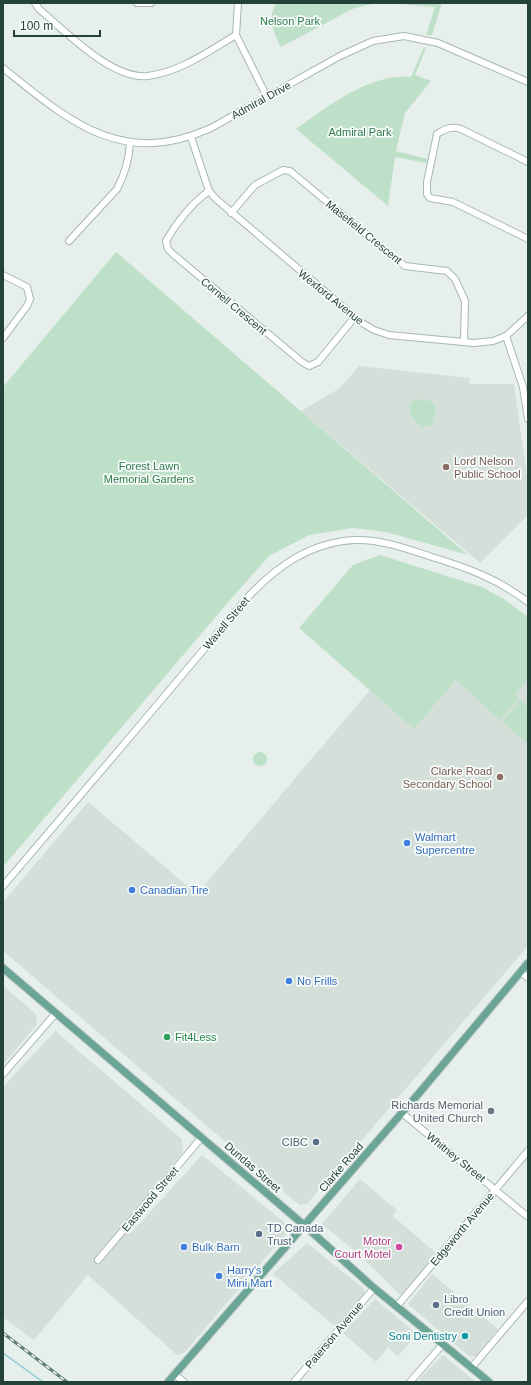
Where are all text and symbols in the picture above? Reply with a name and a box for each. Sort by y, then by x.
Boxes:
scale bar [14,12,100,38]
park label: Nelson Park [260,15,320,27]
text: 100 m [20,19,53,33]
street label: Admiral Drive [229,79,293,121]
park label: Admiral Park [329,126,392,138]
street label: Masefield Crescent [324,198,404,266]
street label: Wexford Avenue [296,267,366,327]
street label: Cornell Crescent [199,275,269,337]
place label: Lord Nelson Public School [454,455,521,480]
park label: Forest Lawn Memorial Gardens [104,460,195,485]
marker: Lord Nelson Public School [441,462,451,472]
street label: Wavell Street [201,594,251,652]
place label: Clarke Road Secondary School [403,765,492,790]
marker: Clarke Road Secondary School [495,772,505,782]
place label: Walmart Supercentre [415,831,475,856]
marker: Walmart Supercentre [402,838,412,848]
place label: Canadian Tire [140,884,209,896]
marker: Canadian Tire [127,885,137,895]
place label: No Frills [297,975,338,987]
marker: No Frills [284,976,294,986]
place label: Fit4Less [175,1031,217,1043]
marker: Fit4Less [162,1032,172,1042]
place label: Richards Memorial United Church [391,1099,483,1124]
marker: Richards Memorial United Church [486,1106,496,1116]
street label: Whitney Street [424,1130,488,1184]
place label: CIBC [282,1136,308,1148]
marker: CIBC [311,1137,321,1147]
street label: Dundas Street [223,1139,283,1195]
street label: Clarke Road [316,1140,366,1194]
street label: Eastwood Street [119,1164,181,1234]
street label: Edgeworth Avenue [428,1190,496,1268]
place label: TD Canada Trust [267,1222,324,1247]
marker: TD Canada Trust [254,1229,264,1239]
place label: Motor Court Motel [334,1235,391,1260]
place label: Bulk Barn [192,1241,240,1253]
marker: Bulk Barn [179,1242,189,1252]
marker: Motor Court Motel [394,1242,404,1252]
place label: Harry's Mini Mart [227,1264,272,1289]
marker: Harry's Mini Mart [214,1271,224,1281]
place label: Libro Credit Union [444,1293,505,1318]
street label: Paterson Avenue [303,1299,365,1371]
marker: Libro Credit Union [431,1300,441,1310]
place label: Soni Dentistry [389,1330,457,1342]
marker: Soni Dentistry [460,1331,470,1341]

